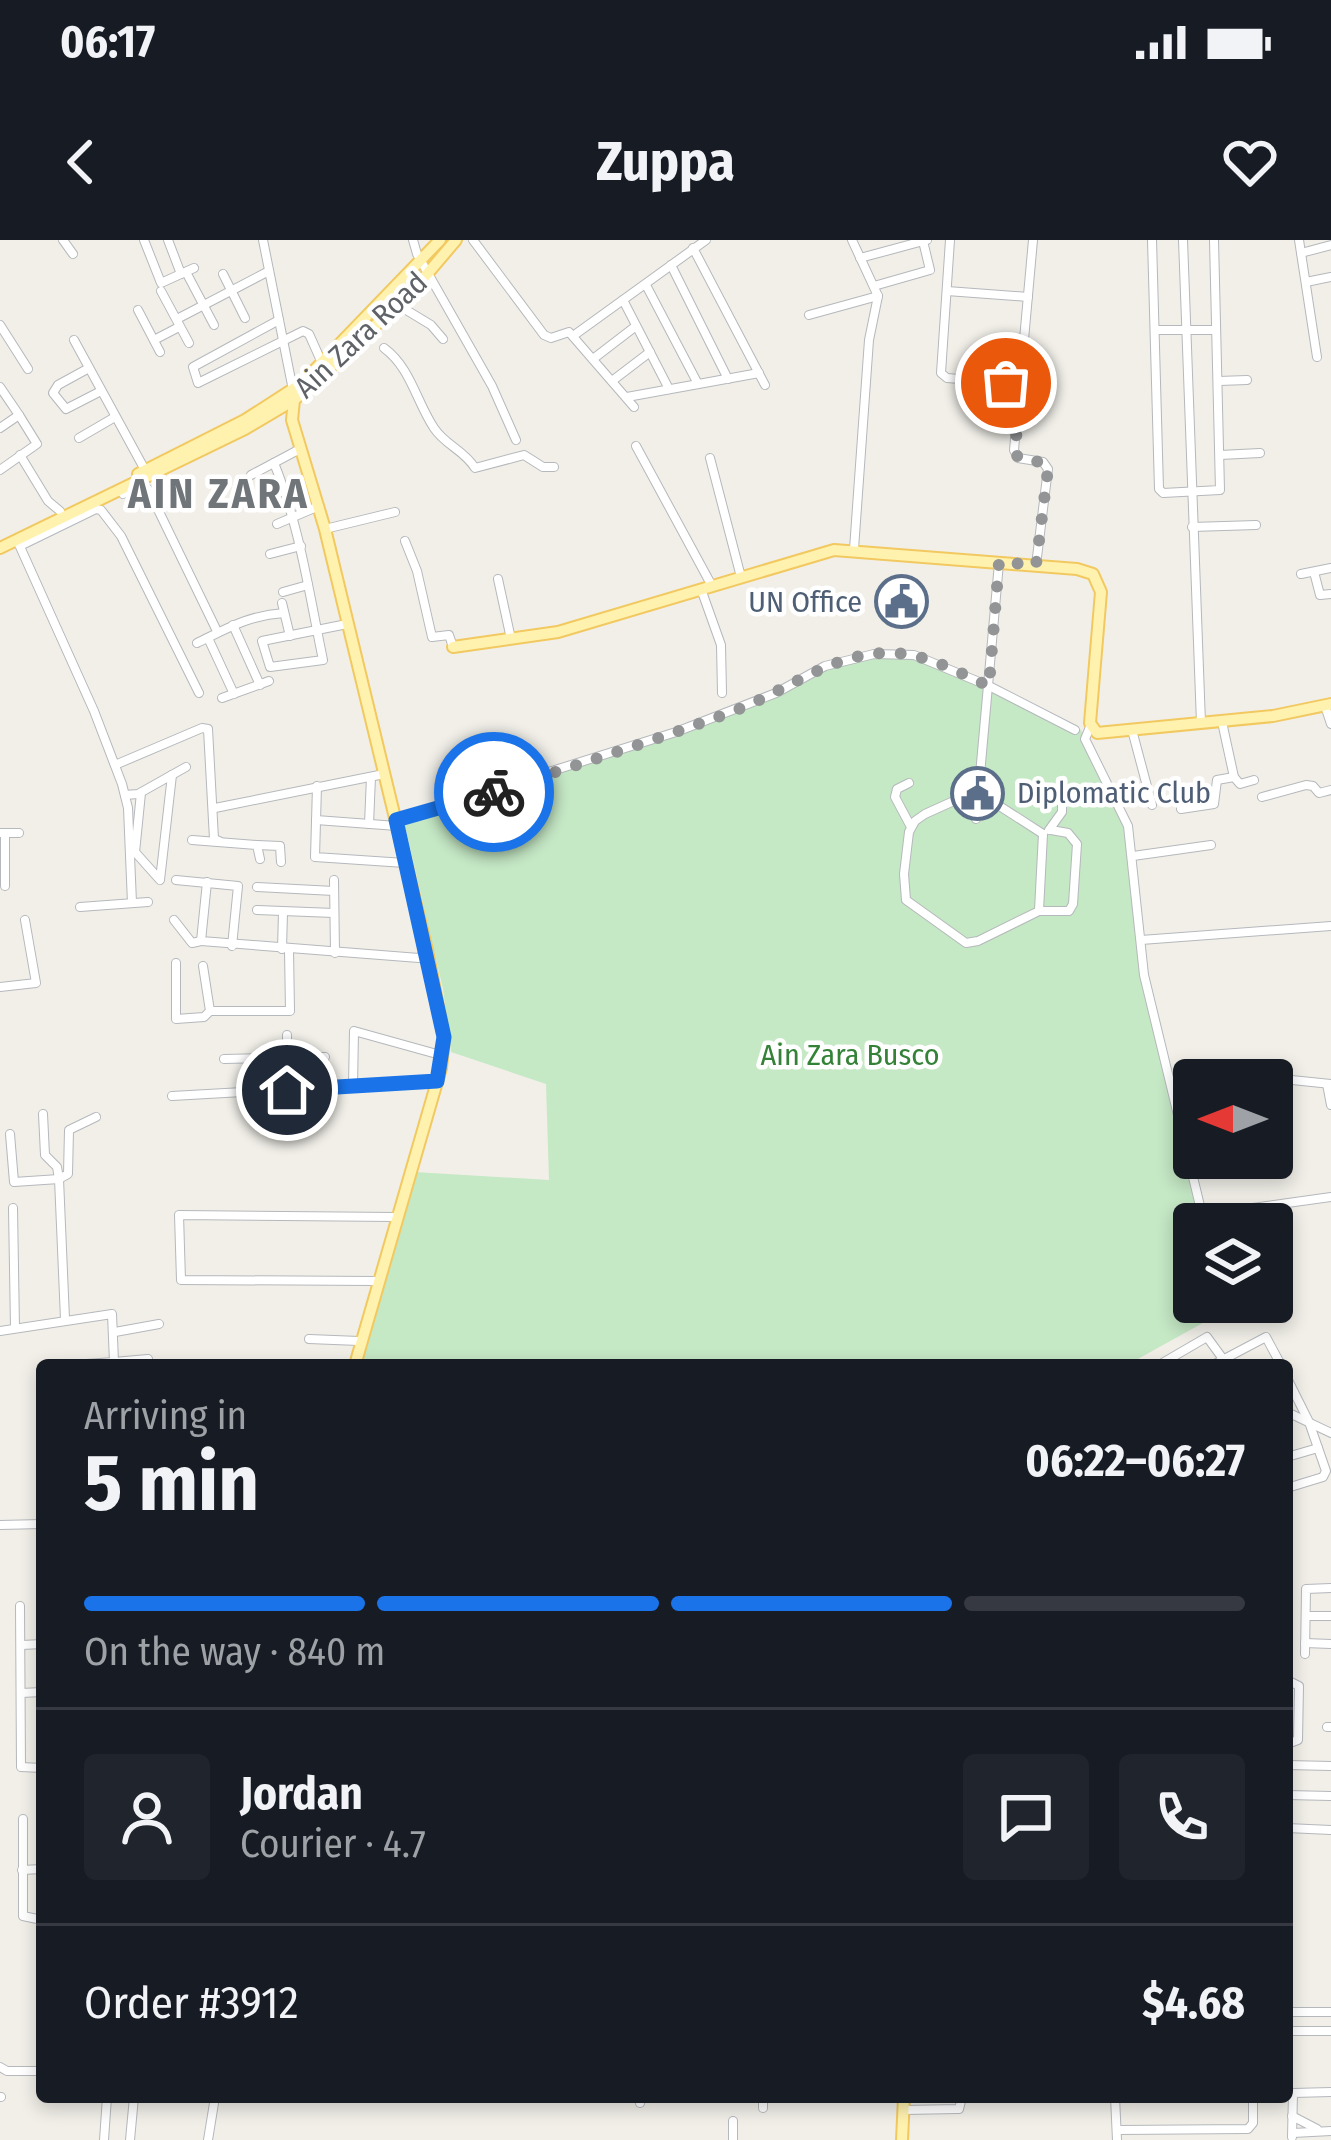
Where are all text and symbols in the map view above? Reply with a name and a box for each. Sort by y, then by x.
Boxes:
text: 06:17 [60,15,155,69]
icon: back [48,129,114,195]
icon: heart [1217,129,1283,195]
text: Zuppa [596,130,735,194]
street label: Ain Zara Road [287,265,435,405]
pin [955,332,1057,434]
icon: bag [973,350,1039,416]
district label: AIN ZARA [127,469,310,519]
public building icon: UN Office [873,574,929,630]
place label: UN Office [748,584,862,620]
courier [434,732,554,852]
icon: bike [461,759,527,825]
public building icon: Diplomatic Club [950,765,1006,821]
place label: Diplomatic Club [1017,775,1211,811]
park label: Ain Zara Busco [761,1037,939,1073]
pin [236,1039,338,1141]
icon: home [254,1057,320,1123]
north arrow [1173,1059,1293,1179]
map controls [1173,1059,1293,1323]
button: layers [1173,1203,1293,1323]
text: Arriving in [84,1393,247,1439]
text: 06:22–06:27 [1025,1434,1245,1488]
text: 5 min [84,1437,259,1531]
text: On the way · 840 m [84,1629,385,1675]
button: person [84,1754,210,1880]
button: chat [963,1754,1089,1880]
button: phone [1119,1754,1245,1880]
text: Jordan [240,1767,363,1821]
text: Courier · 4.7 [240,1821,426,1867]
text: Order #3912 [84,1976,299,2030]
text: $4.68 [1142,1976,1245,2030]

